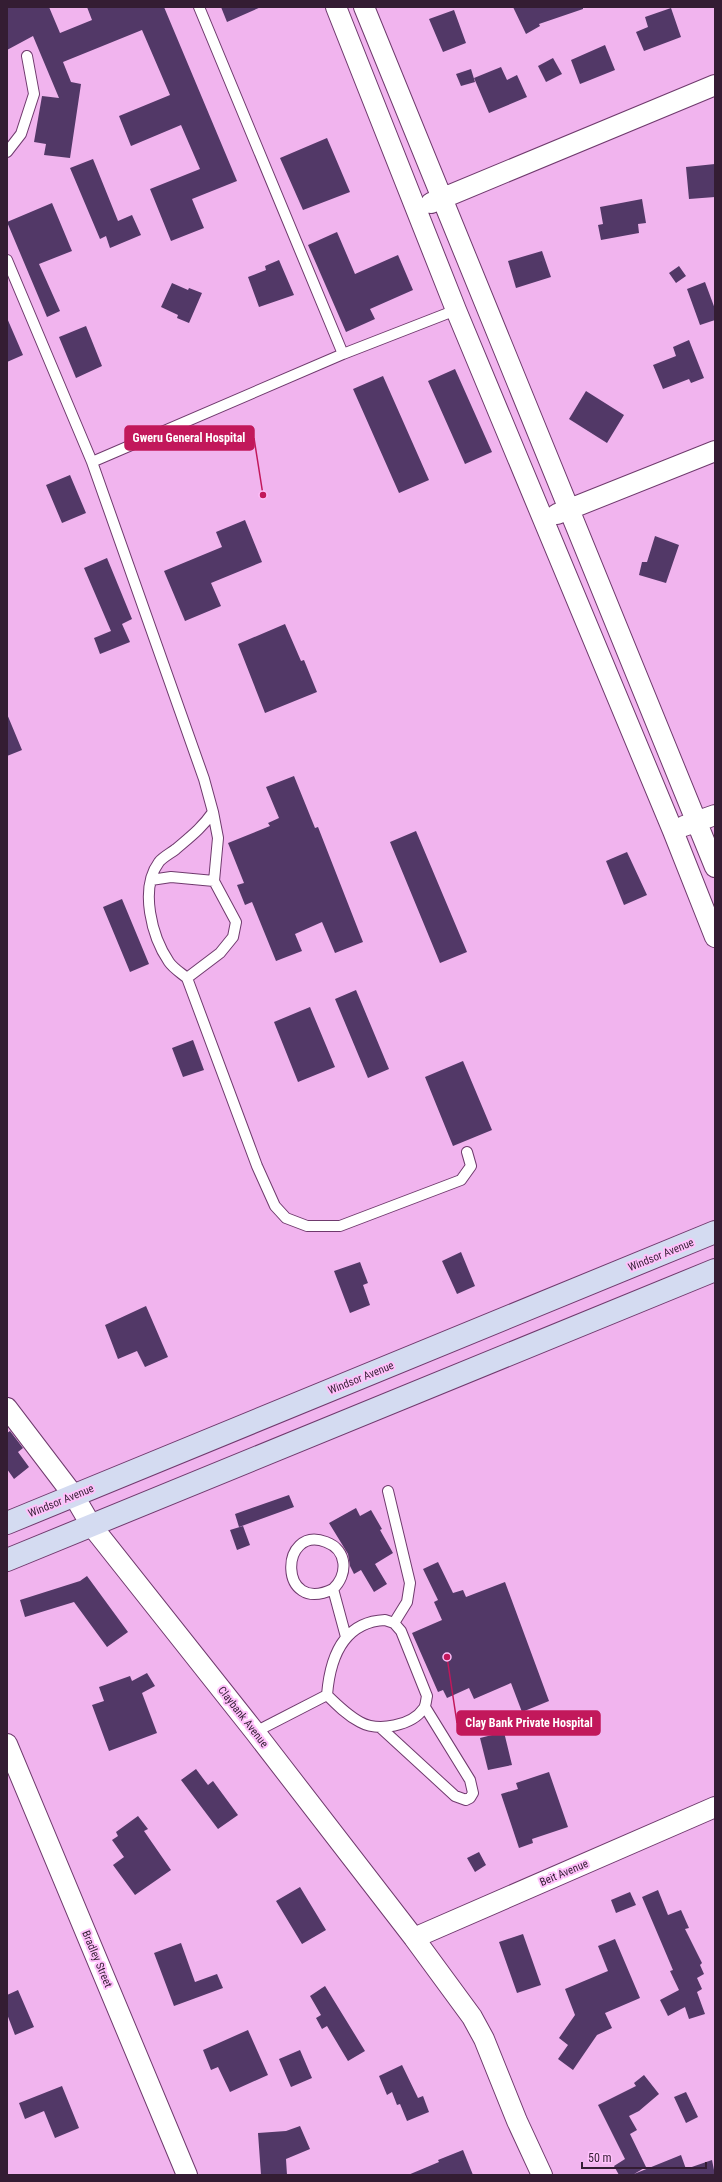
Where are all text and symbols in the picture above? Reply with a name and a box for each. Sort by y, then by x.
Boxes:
callout: Gweru General Hospital [125,426,254,450]
text: Gweru General Hospital [133,431,245,445]
street label: Windsor Avenue [626,1236,696,1274]
street label: Windsor Avenue [326,1359,396,1397]
street label: Windsor Avenue [26,1482,96,1520]
street label: Claybank Avenue [215,1684,271,1750]
callout: Clay Bank Private Hospital [457,1711,600,1735]
text: Clay Bank Private Hospital [465,1716,593,1730]
street label: Beit Avenue [538,1857,590,1889]
street label: Bradley Street [79,1929,115,1989]
scale bar [582,2144,706,2170]
text: 50 m [588,2151,612,2165]

